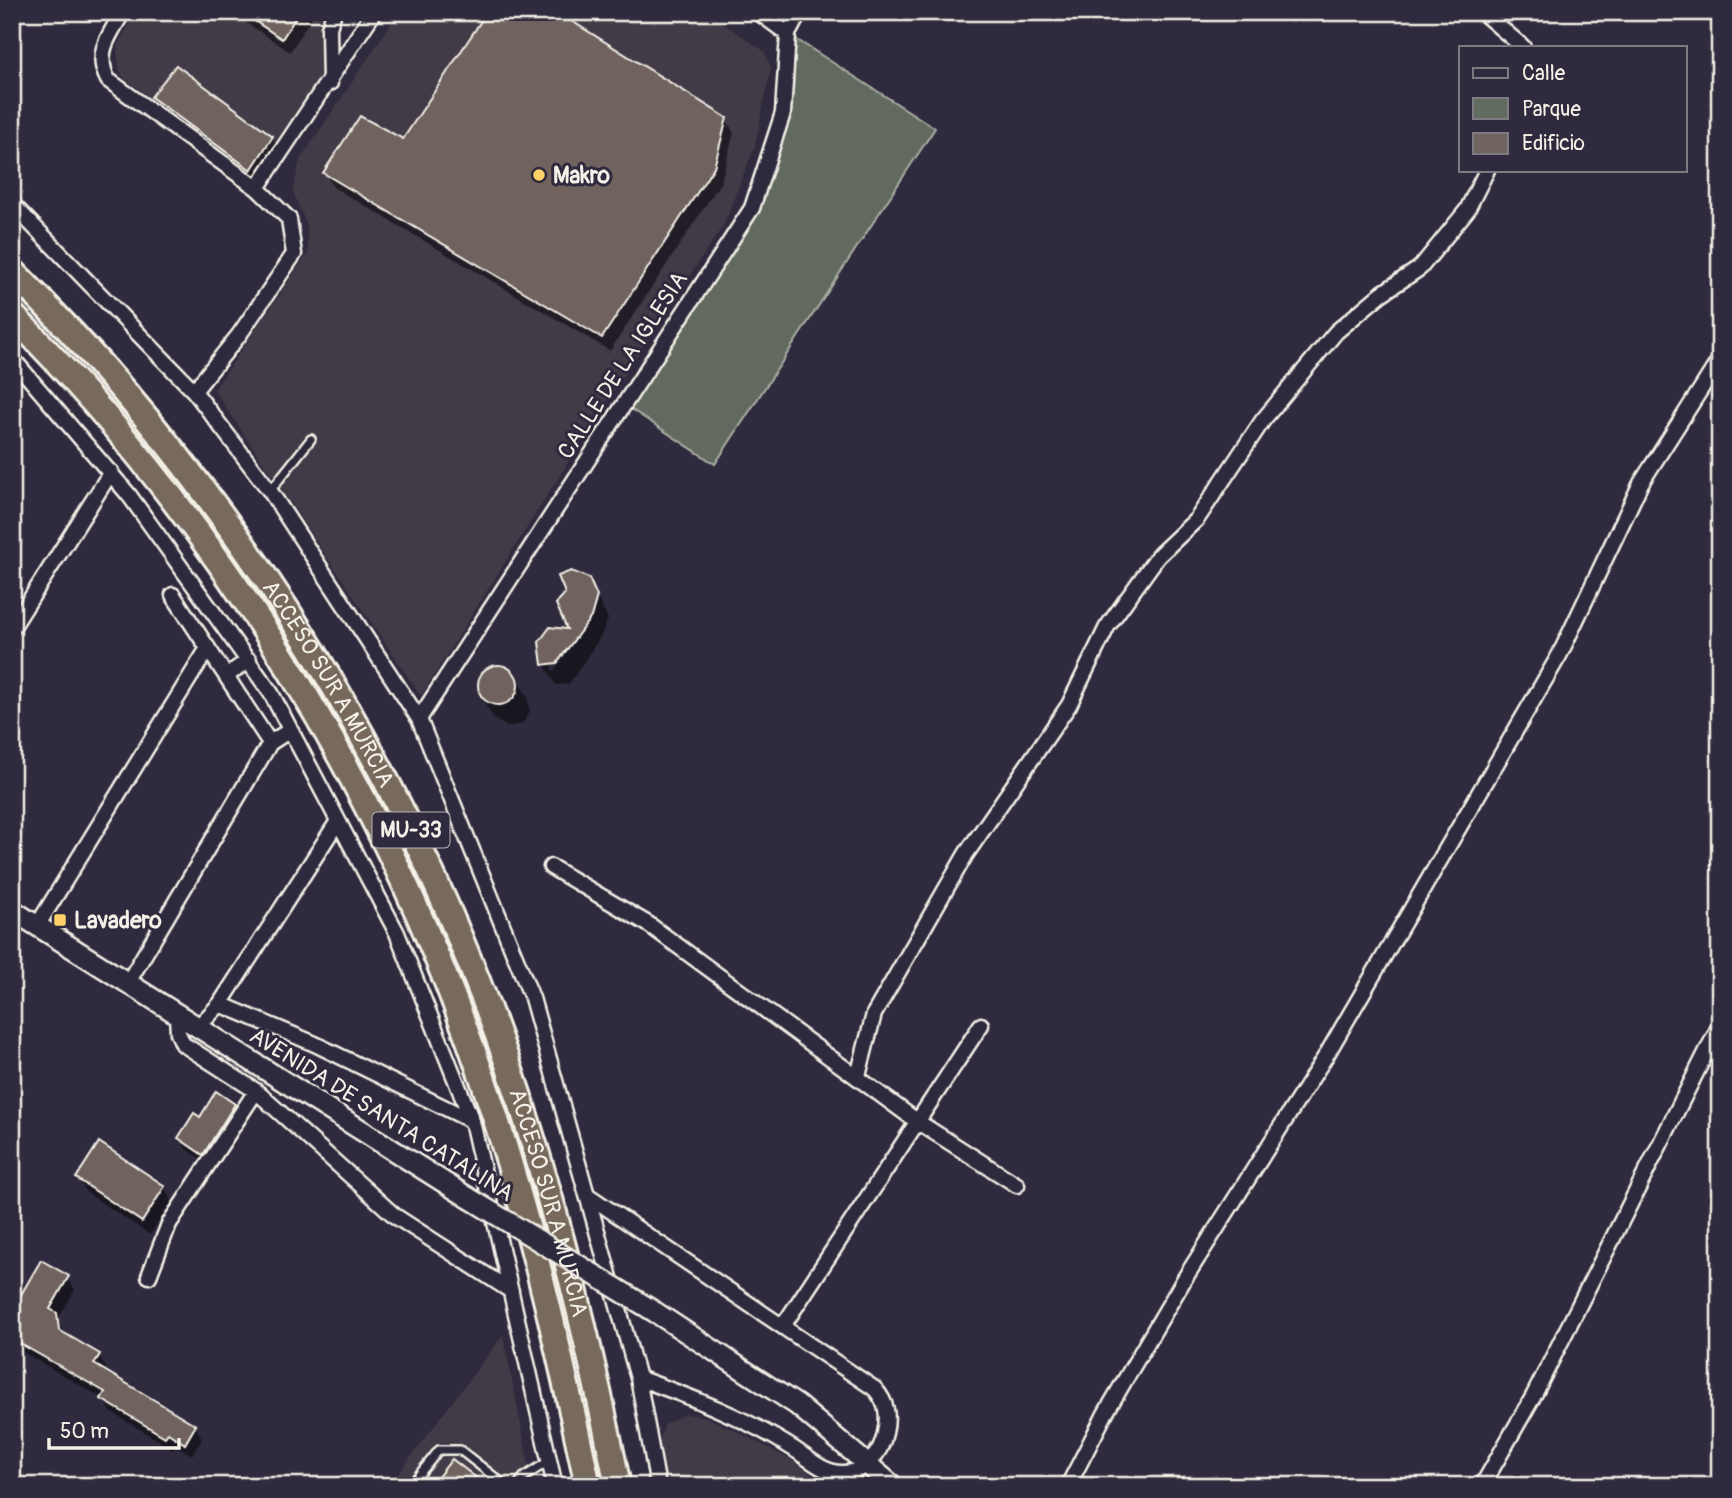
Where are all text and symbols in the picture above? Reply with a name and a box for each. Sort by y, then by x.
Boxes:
legend [1459,46,1686,172]
text: Calle [1522,60,1566,87]
text: Parque [1522,96,1581,123]
text: Edificio [1522,130,1585,157]
place label: Makro [553,161,611,190]
marker: Makro [531,167,547,183]
street label: CALLE DE LA IGLESIA [551,266,694,464]
street label: ACCESO SUR A MURCIA [256,574,401,792]
road number: MU-33 [372,812,450,848]
place label: Lavadero [74,906,162,935]
marker: Lavadero [52,912,68,928]
street label: AVENIDA DE SANTA CATALINA [244,1021,519,1208]
street label: ACCESO SUR A MURCIA [502,1085,594,1320]
scale bar [49,1407,178,1451]
text: 50 m [60,1418,109,1445]

